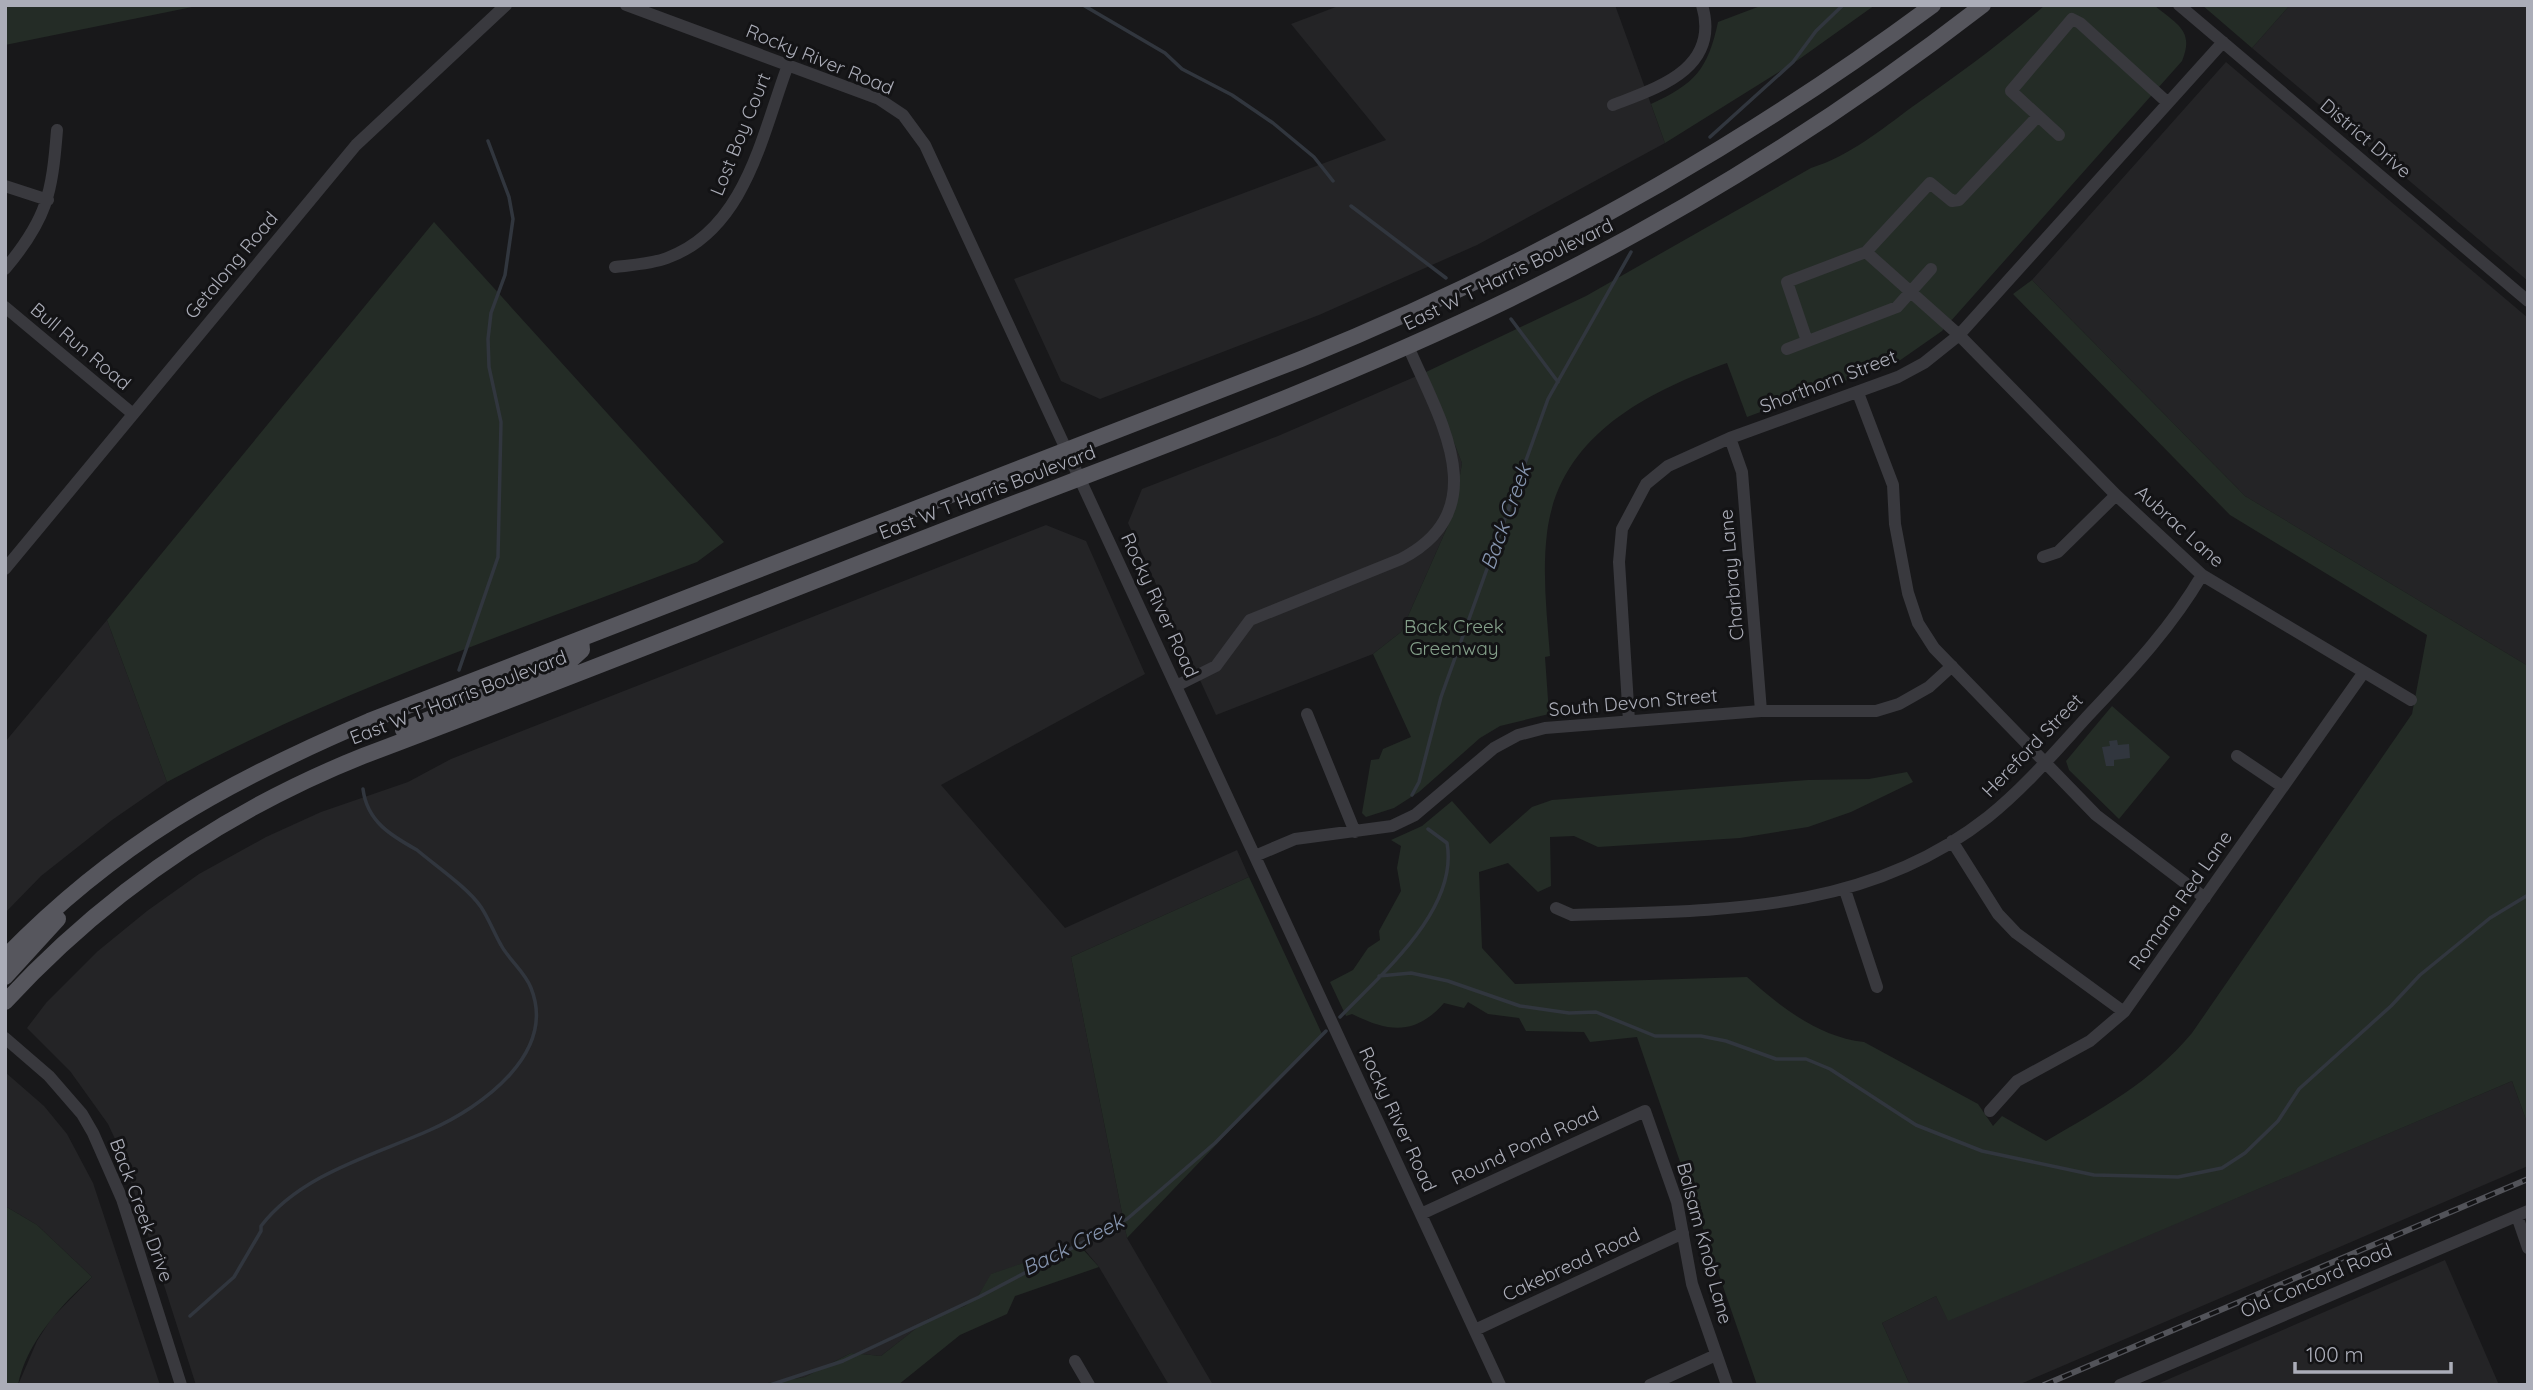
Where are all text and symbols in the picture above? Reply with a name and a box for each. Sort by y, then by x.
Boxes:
street label: Rocky River Road [743,18,897,100]
street label: Lost Boy Court [704,69,776,199]
street label: District Drive [2316,93,2416,183]
street label: Getalong Road [179,206,283,324]
street label: East W T Harris Boulevard [1399,213,1617,335]
street label: Bull Run Road [26,297,136,395]
street label: Shorthorn Street [1756,344,1900,418]
street label: East W T Harris Boulevard [875,440,1099,544]
water label: Back Creek [1474,459,1537,573]
street label: Aubrac Lane [2131,480,2229,572]
street label: Charbray Lane [1713,508,1749,642]
street label: Rocky River Road [1116,529,1204,681]
park label: Back Creek Greenway [1404,614,1504,660]
street label: East W T Harris Boulevard [346,645,570,749]
street label: South Devon Street [1548,683,1718,721]
street label: Hereford Street [1976,688,2088,802]
street label: Romana Red Lane [2123,826,2237,974]
street label: Rocky River Road [1354,1043,1442,1195]
street label: Round Pond Road [1447,1100,1603,1190]
street label: Back Creek Drive [105,1135,179,1285]
street label: Balsam Knob Lane [1672,1159,1738,1327]
water label: Back Creek [1017,1207,1129,1281]
street label: Cakebread Road [1498,1222,1644,1306]
street label: Old Concord Road [2237,1237,2395,1323]
scale bar [2295,1330,2451,1374]
text: 100 m [2306,1341,2364,1367]

